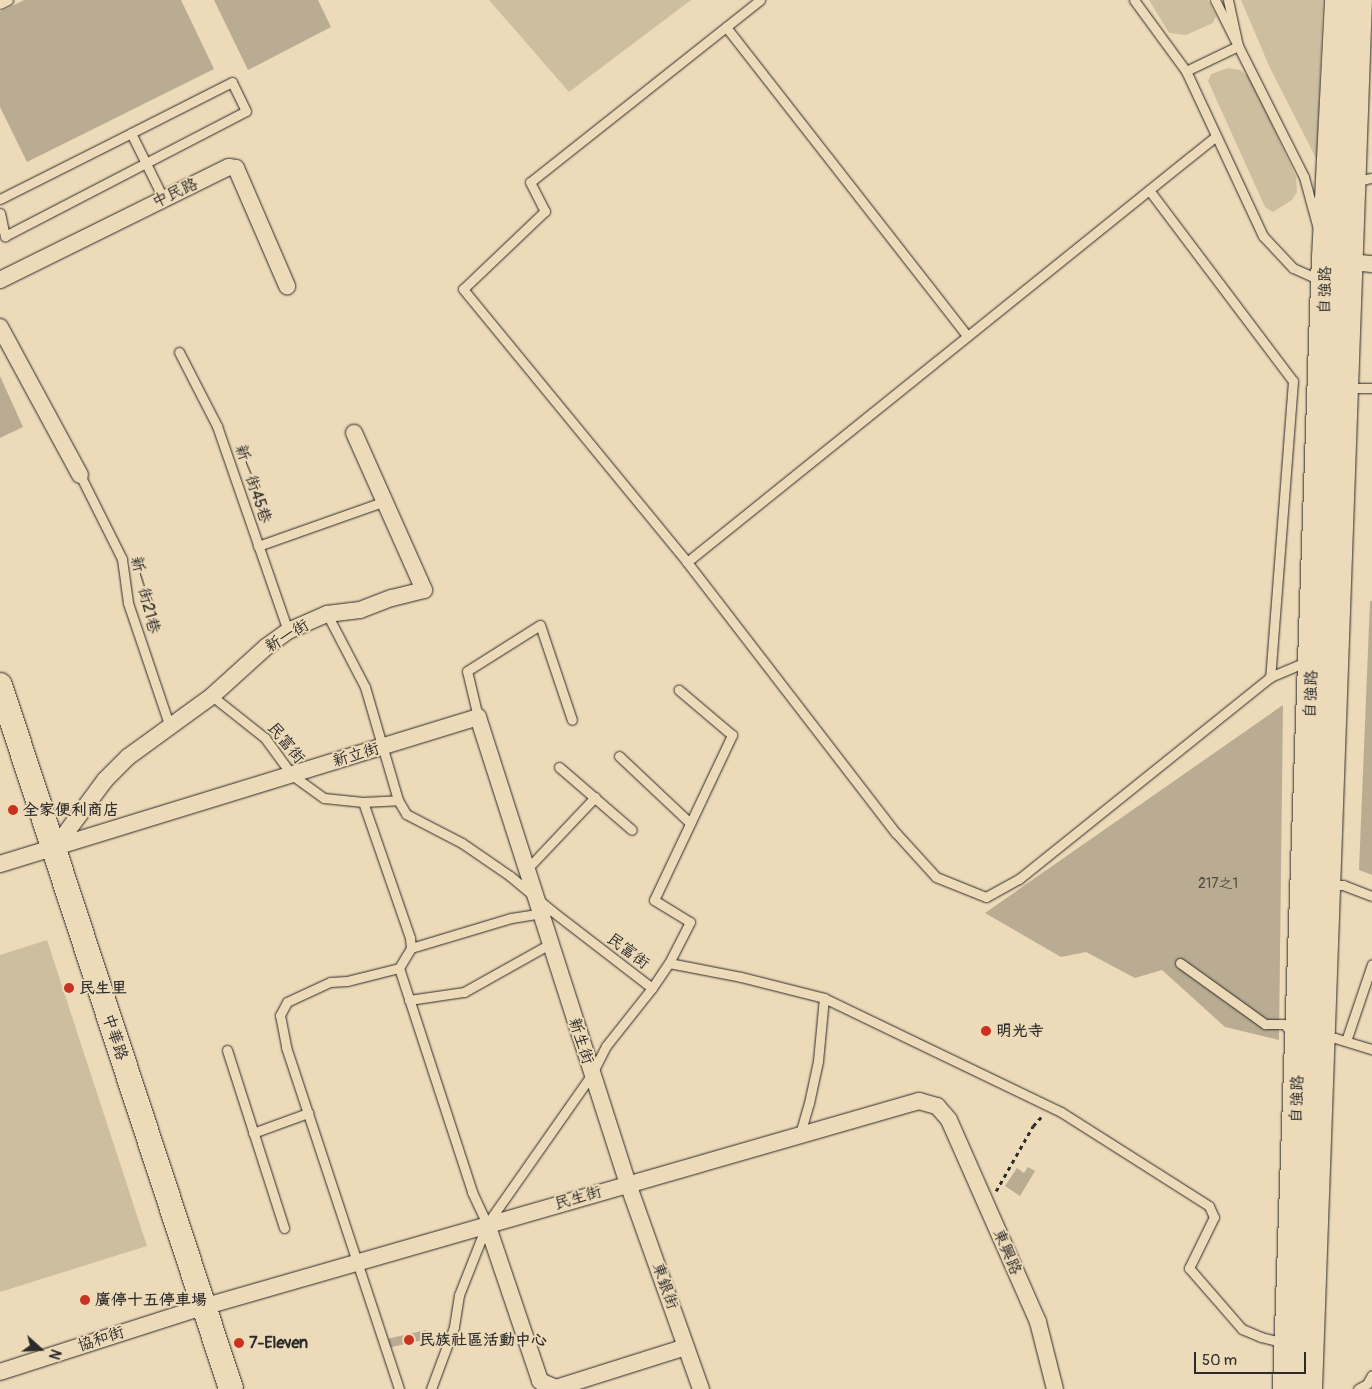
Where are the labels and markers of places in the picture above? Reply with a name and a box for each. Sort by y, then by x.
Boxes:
place label: 全家便利商店 [23,800,119,820]
marker: 全家便利商店 [7,804,19,816]
place label: 民生里 [79,978,127,998]
marker: 民生里 [63,982,75,994]
place label: 明光寺 [996,1021,1044,1041]
marker: 明光寺 [980,1025,992,1037]
place label: 廣停十五停車場 [95,1290,207,1310]
marker: 廣停十五停車場 [79,1294,91,1306]
place label: 民族社區活動中心 [419,1330,547,1350]
place label: 7-Eleven [249,1333,308,1353]
marker: 民族社區活動中心 [403,1334,415,1346]
marker: 7-Eleven [233,1337,245,1349]

